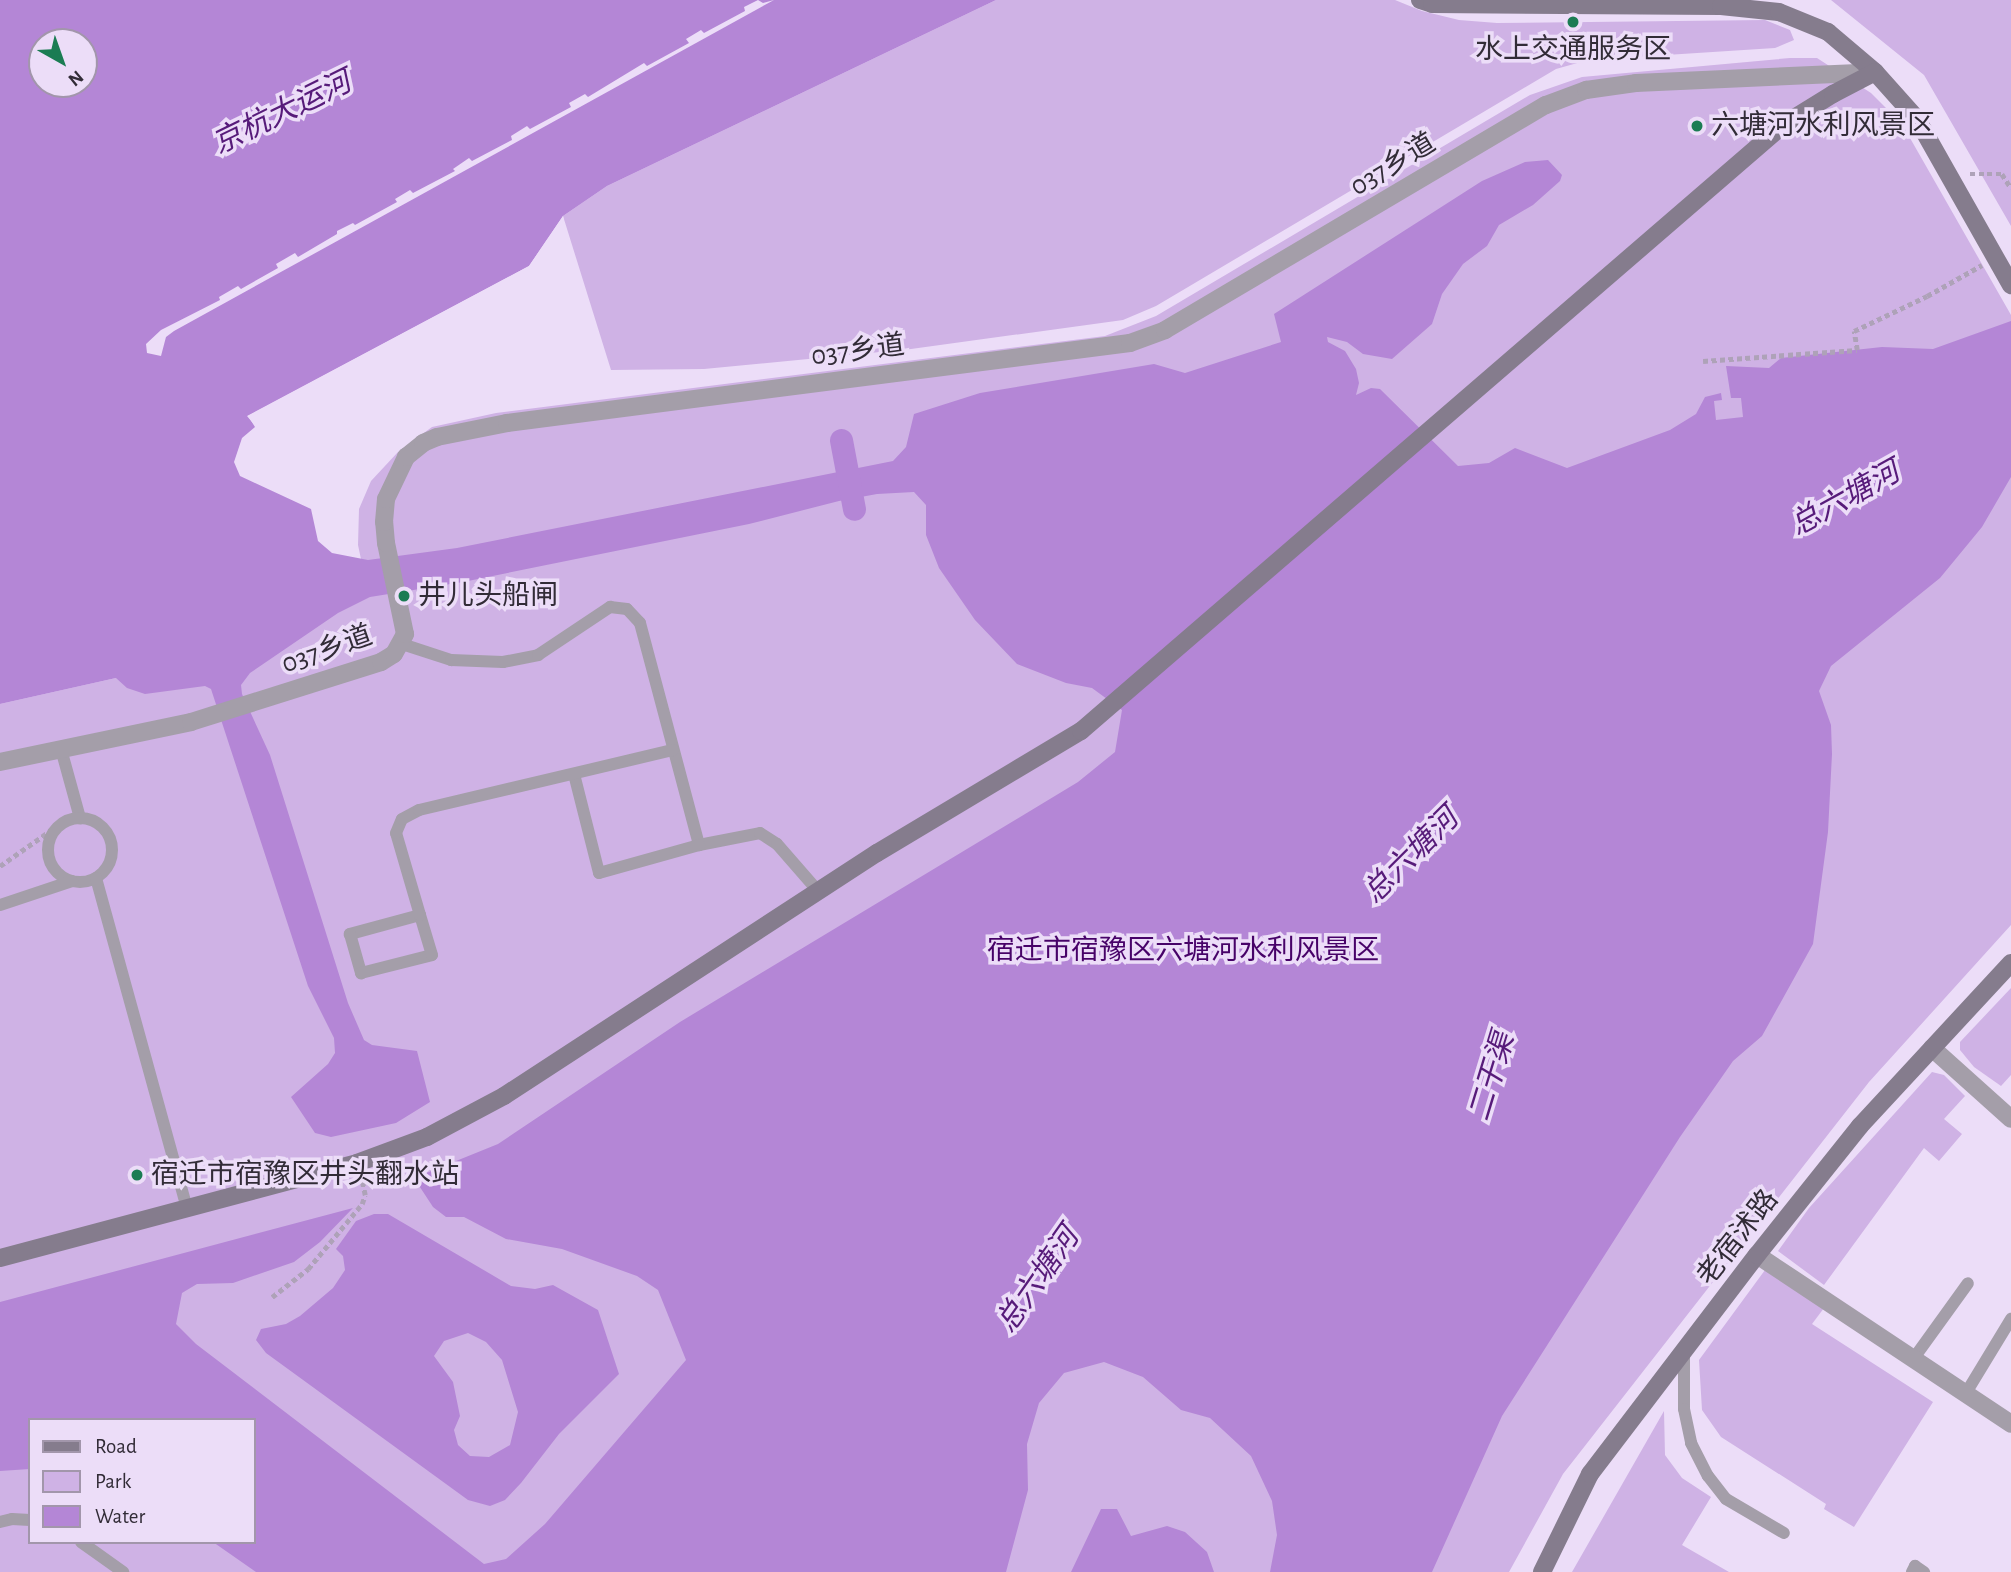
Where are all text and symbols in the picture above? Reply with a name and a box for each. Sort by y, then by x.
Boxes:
marker: 水上交通服务区 [1565,14,1581,30]
north arrow [28,28,98,98]
place label: 水上交通服务区 [1475,33,1671,67]
water label: 京杭大运河 [207,64,357,162]
text: N [64,66,87,89]
place label: 六塘河水利风景区 [1711,109,1935,143]
marker: 六塘河水利风景区 [1689,118,1705,134]
street label: 037乡道 [1344,126,1442,204]
street label: 037乡道 [809,329,907,373]
water label: 总六塘河 [1784,454,1906,544]
place label: 井儿头船闸 [418,579,558,613]
marker: 井儿头船闸 [396,588,412,604]
street label: 037乡道 [277,619,377,681]
water label: 总六塘河 [1356,801,1466,911]
park label: 宿迁市宿豫区六塘河水利风景区 [987,934,1379,968]
water label: 二干渠 [1462,1029,1522,1125]
place label: 宿迁市宿豫区井头翻水站 [151,1158,459,1192]
marker: 宿迁市宿豫区井头翻水站 [129,1167,145,1183]
street label: 老宿沭路 [1690,1184,1786,1292]
water label: 总六塘河 [989,1221,1087,1339]
legend [28,1418,256,1544]
text: Road [95,1436,137,1457]
text: Park [95,1471,131,1492]
text: Water [95,1506,145,1527]

